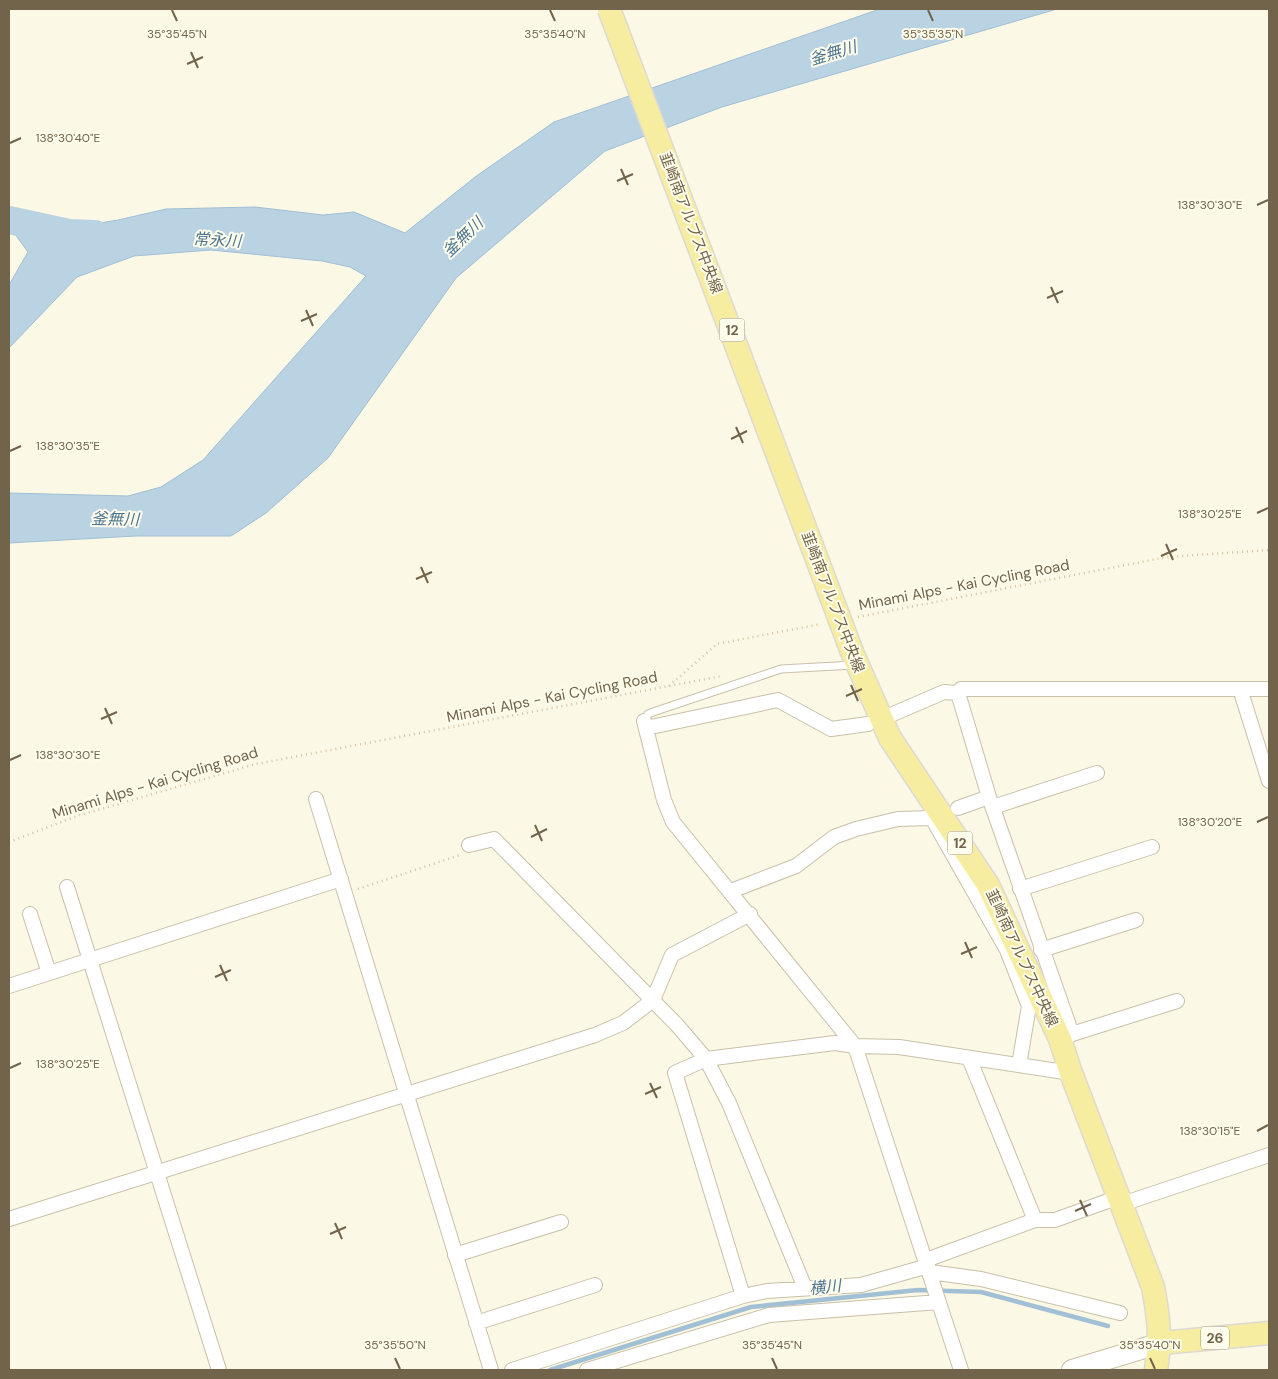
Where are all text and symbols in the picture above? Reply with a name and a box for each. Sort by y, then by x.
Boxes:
text: 35°35'45"N [147,26,207,42]
text: 35°35'40"N [524,26,586,42]
text: 35°35'35"N [903,26,963,42]
water label: 釜無川 [807,35,861,70]
text: 138°30'40"E [36,130,101,146]
street label: 韮崎南アルプス中央線 [655,149,727,297]
text: 138°30'30"E [1177,197,1243,213]
water label: 釜無川 [438,211,489,261]
water label: 常永川 [192,228,244,252]
road number: 12 [720,318,744,342]
text: 138°30'35"E [36,438,100,454]
text: 138°30'25"E [1178,506,1242,522]
water label: 釜無川 [91,508,141,530]
street label: 韮崎南アルプス中央線 [797,528,869,676]
street label: Minami Alps - Kai Cycling Road [857,555,1071,615]
street label: Minami Alps - Kai Cycling Road [445,667,659,727]
street label: Minami Alps - Kai Cycling Road [50,742,260,824]
text: 138°30'30"E [35,747,101,763]
text: 138°30'20"E [1178,814,1243,830]
road number: 12 [948,831,972,854]
street label: 韮崎南アルプス中央線 [981,886,1063,1030]
text: 138°30'25"E [36,1056,100,1072]
text: 138°30'15"E [1180,1123,1241,1139]
water label: 横川 [808,1275,844,1299]
road number: 26 [1201,1326,1229,1350]
text: 35°35'50"N [364,1337,426,1353]
text: 35°35'45"N [742,1337,802,1353]
text: 35°35'40"N [1119,1337,1181,1353]

